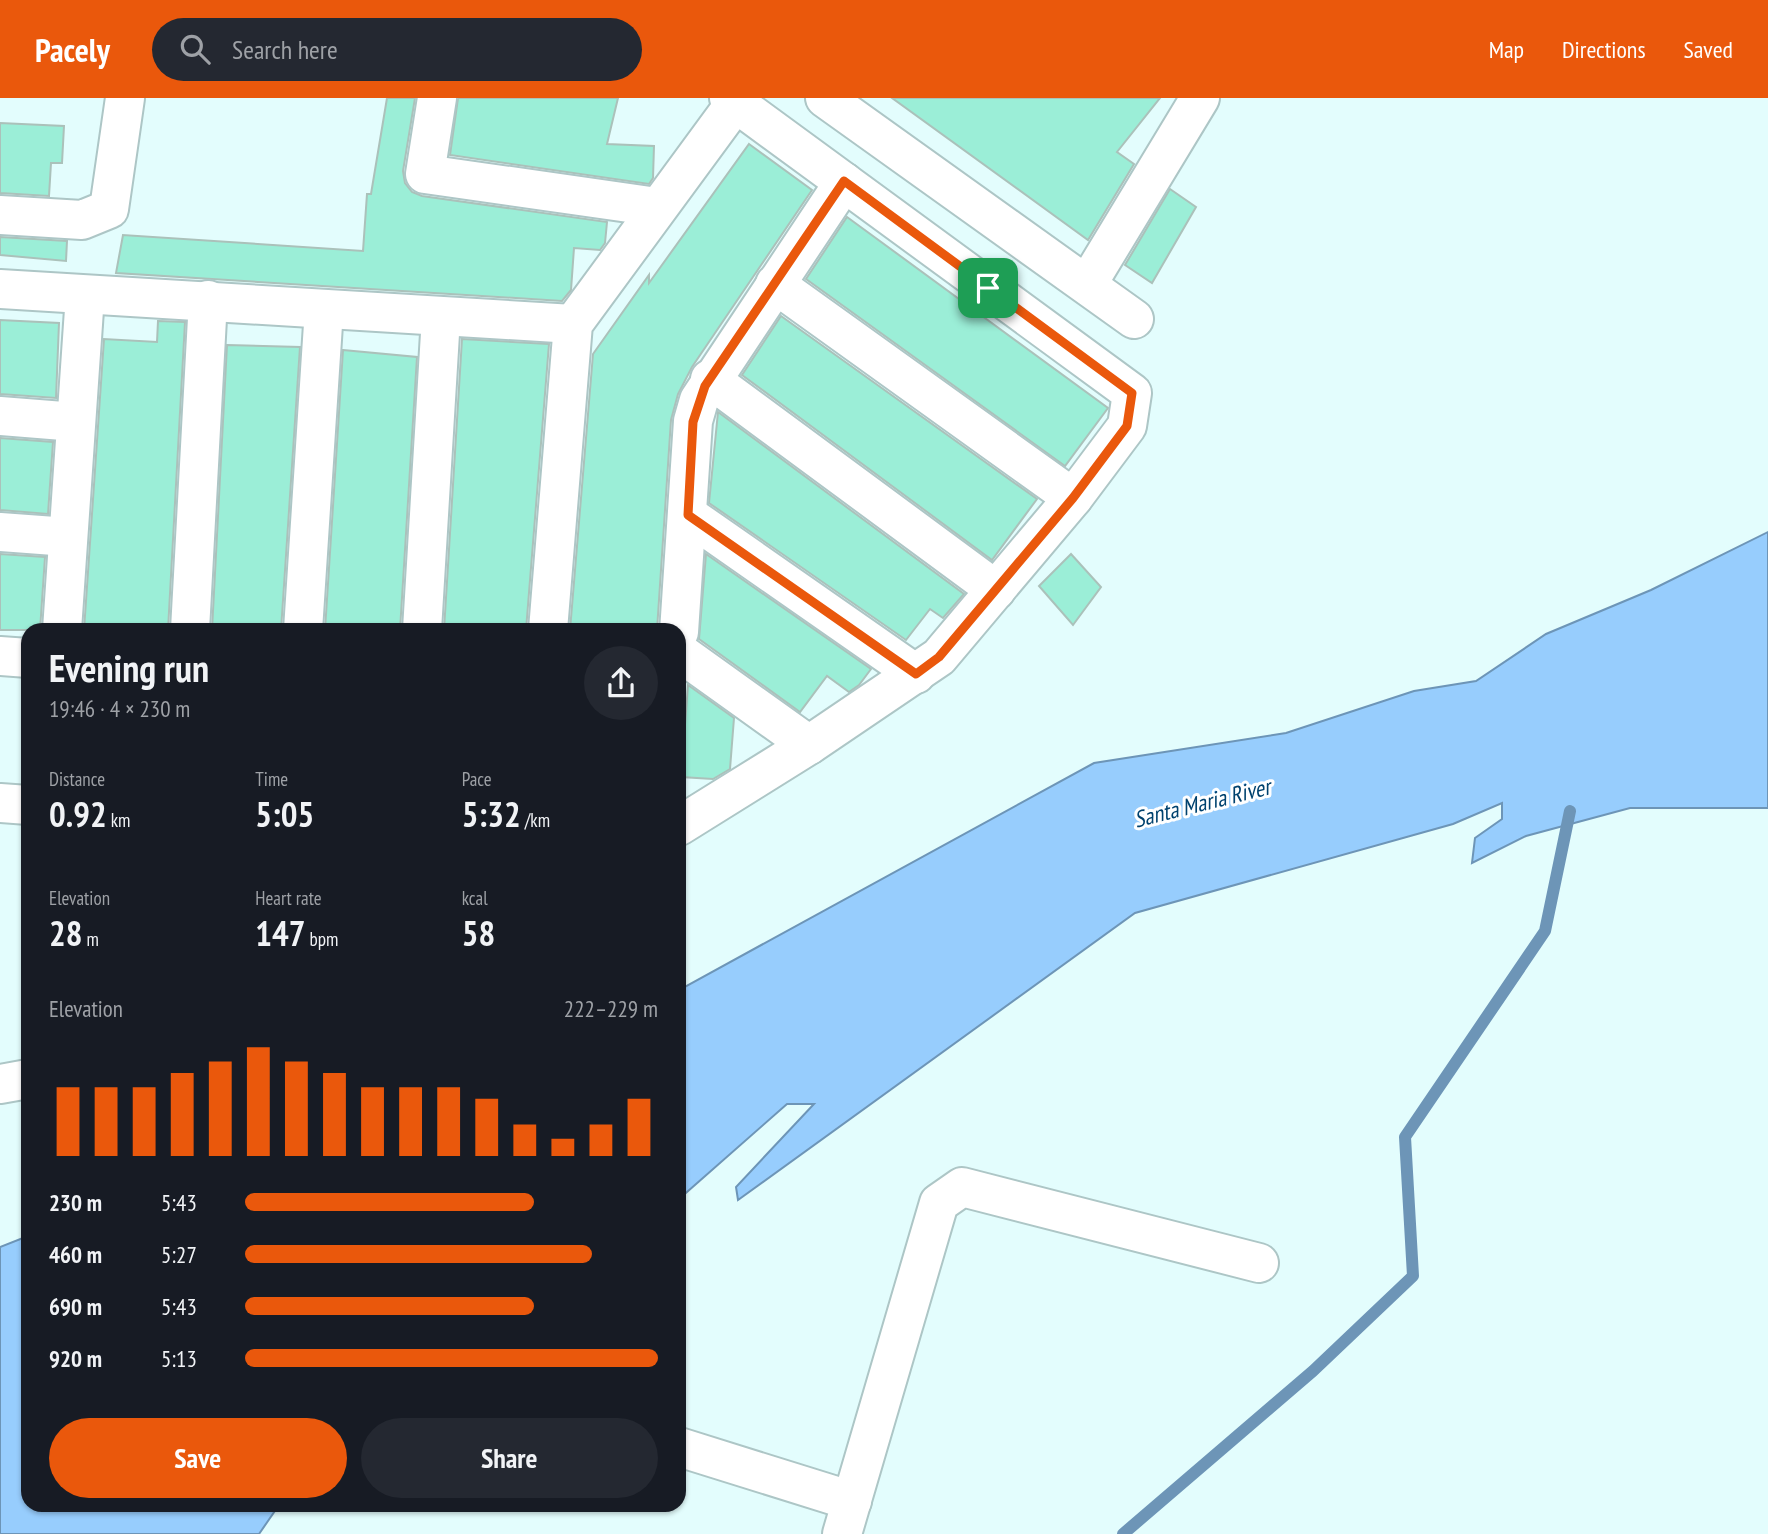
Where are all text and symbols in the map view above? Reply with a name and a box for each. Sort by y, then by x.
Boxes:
search box [152,18,642,81]
text: Pacely [35,28,110,71]
icon: search [176,30,214,68]
text: Search here [232,33,338,66]
text: Map [1489,34,1524,65]
text: Directions [1562,34,1646,65]
text: Saved [1684,34,1733,65]
pin [958,258,1018,318]
icon: arrive [969,269,1007,307]
text: Evening run [49,643,209,692]
button: share [584,646,658,720]
text: 19:46 · 4 × 230 m [49,694,190,723]
text: Distance [49,767,105,791]
text: Time [255,767,288,791]
text: Pace [462,767,492,791]
water label: Santa Maria River [1131,771,1277,833]
text: 0.92 [49,791,107,837]
text: 5:05 [255,791,314,837]
text: 5:32 [462,791,521,837]
text: km [107,808,130,832]
text: /km [521,808,550,832]
text: Elevation [49,886,110,910]
text: Heart rate [255,886,322,910]
text: kcal [462,886,488,910]
text: 28 [49,910,82,956]
text: 147 [255,910,306,956]
text: 58 [462,910,495,956]
text: m [82,927,99,951]
text: bpm [306,927,338,951]
text: Elevation [49,994,123,1023]
text: 222–229 m [564,994,658,1023]
text: 230 m [49,1188,102,1217]
text: 5:43 [161,1188,197,1217]
text: 460 m [49,1240,102,1269]
text: 5:27 [161,1240,197,1269]
text: 690 m [49,1292,102,1321]
text: 5:43 [161,1292,197,1321]
text: 920 m [49,1344,102,1373]
text: 5:13 [161,1344,197,1373]
button: Save [49,1418,347,1498]
button: Share [361,1418,658,1498]

